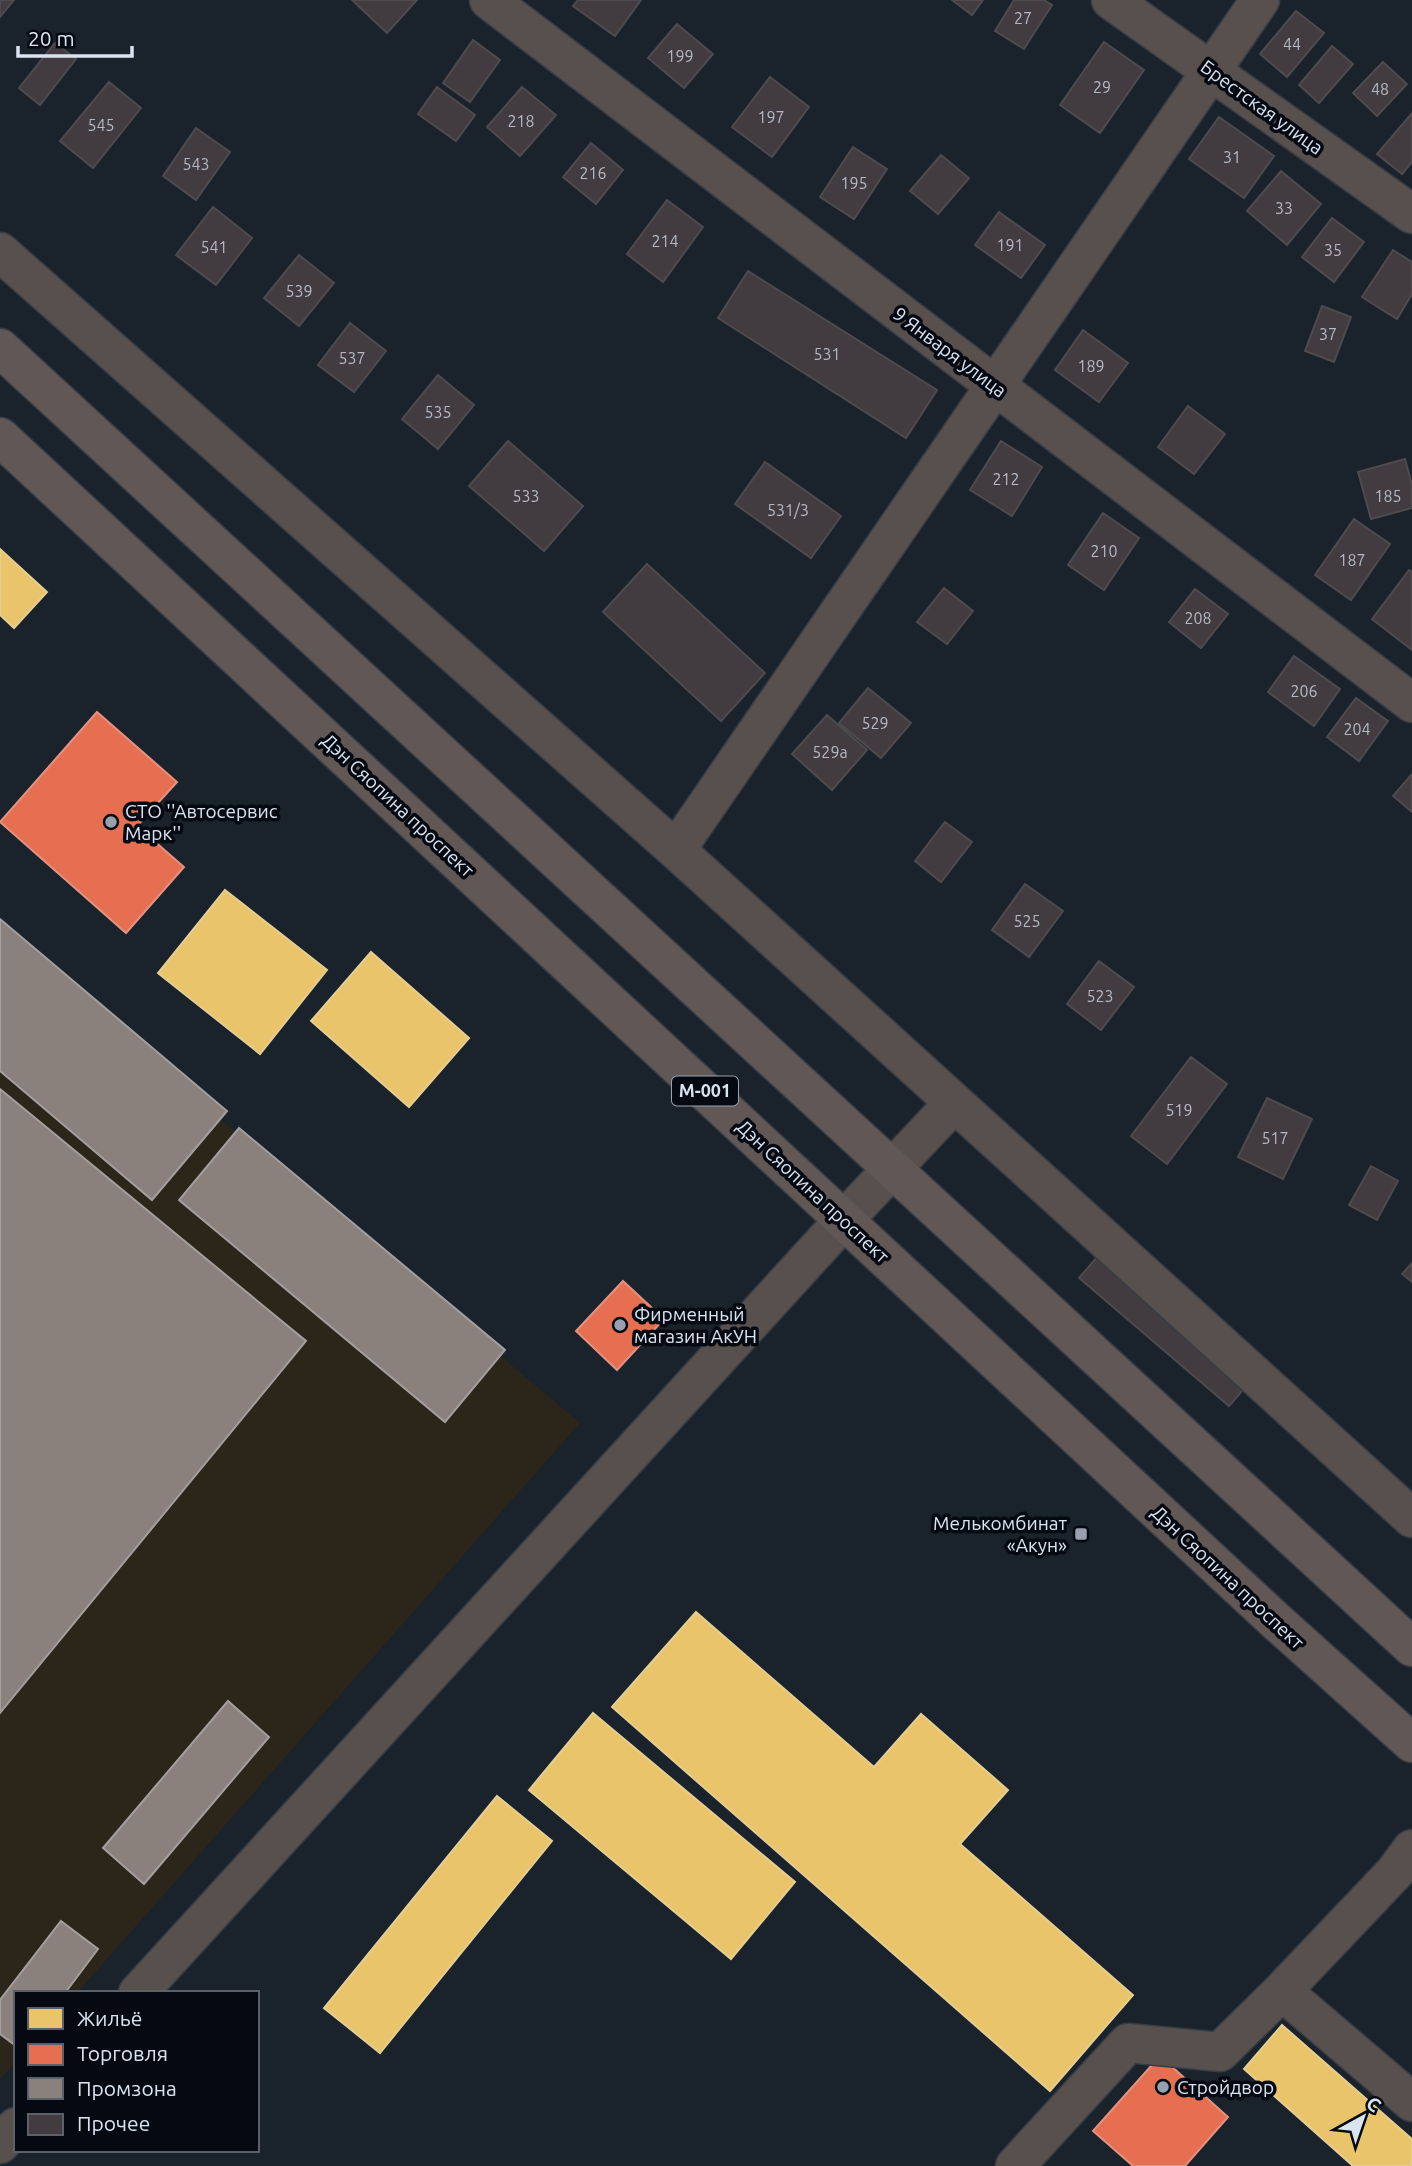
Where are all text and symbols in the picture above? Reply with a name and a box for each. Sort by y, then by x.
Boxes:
house number: 27 [1014,9,1032,27]
scale bar [18,14,131,58]
text: 20 m [28,26,75,50]
house number: 44 [1283,35,1301,53]
house number: 199 [666,47,694,65]
street label: Брестская улица [1197,55,1327,159]
house number: 29 [1093,78,1111,96]
house number: 48 [1371,80,1389,98]
house number: 197 [757,108,785,126]
house number: 218 [507,112,535,130]
house number: 545 [87,116,115,134]
house number: 31 [1223,148,1241,166]
house number: 543 [182,155,210,173]
house number: 216 [579,164,607,182]
house number: 195 [840,174,868,192]
house number: 33 [1275,199,1293,217]
house number: 214 [651,232,679,250]
house number: 191 [996,236,1024,254]
house number: 541 [200,238,228,256]
house number: 35 [1324,241,1342,259]
house number: 539 [285,282,313,300]
street label: 9 Января улица [889,302,1011,402]
house number: 37 [1319,325,1337,343]
house number: 531 [813,345,841,363]
house number: 537 [338,349,366,367]
house number: 189 [1077,357,1105,375]
house number: 535 [424,403,452,421]
house number: 212 [992,470,1020,488]
house number: 533 [512,487,540,505]
house number: 185 [1374,487,1402,505]
house number: 531/3 [767,501,809,519]
house number: 210 [1090,542,1118,560]
house number: 187 [1338,551,1366,569]
house number: 208 [1184,609,1212,627]
house number: 206 [1290,682,1318,700]
house number: 529 [861,714,889,732]
house number: 204 [1343,720,1371,738]
street label: Дэн Сяопина проспект [317,729,479,882]
house number: 529а [812,743,848,761]
place label: СТО ''Автосервис Марк'' [125,800,278,844]
marker: СТО ''Автосервис Марк'' [103,814,119,830]
house number: 525 [1013,912,1041,930]
house number: 523 [1086,987,1114,1005]
road number: M-001 [672,1076,738,1106]
house number: 519 [1165,1101,1193,1119]
street label: Дэн Сяопина проспект [732,1115,894,1268]
house number: 517 [1261,1129,1289,1147]
place label: Фирменный магазин АкУН [634,1303,757,1347]
marker: Фирменный магазин АкУН [612,1317,628,1333]
street label: Дэн Сяопина проспект [1147,1501,1309,1654]
place label: Мелькомбинат «Акун» [933,1512,1068,1556]
marker: Мелькомбинат «Акун» [1073,1526,1089,1542]
legend [14,1991,259,2152]
text: Жильё [77,2006,142,2030]
text: Торговля [77,2041,168,2065]
text: Промзона [77,2076,177,2100]
place label: Стройдвор [1177,2076,1274,2098]
marker: Стройдвор [1155,2079,1171,2095]
north arrow [1328,2082,1398,2152]
text: С [1362,2092,1386,2116]
text: Прочее [77,2111,150,2135]

